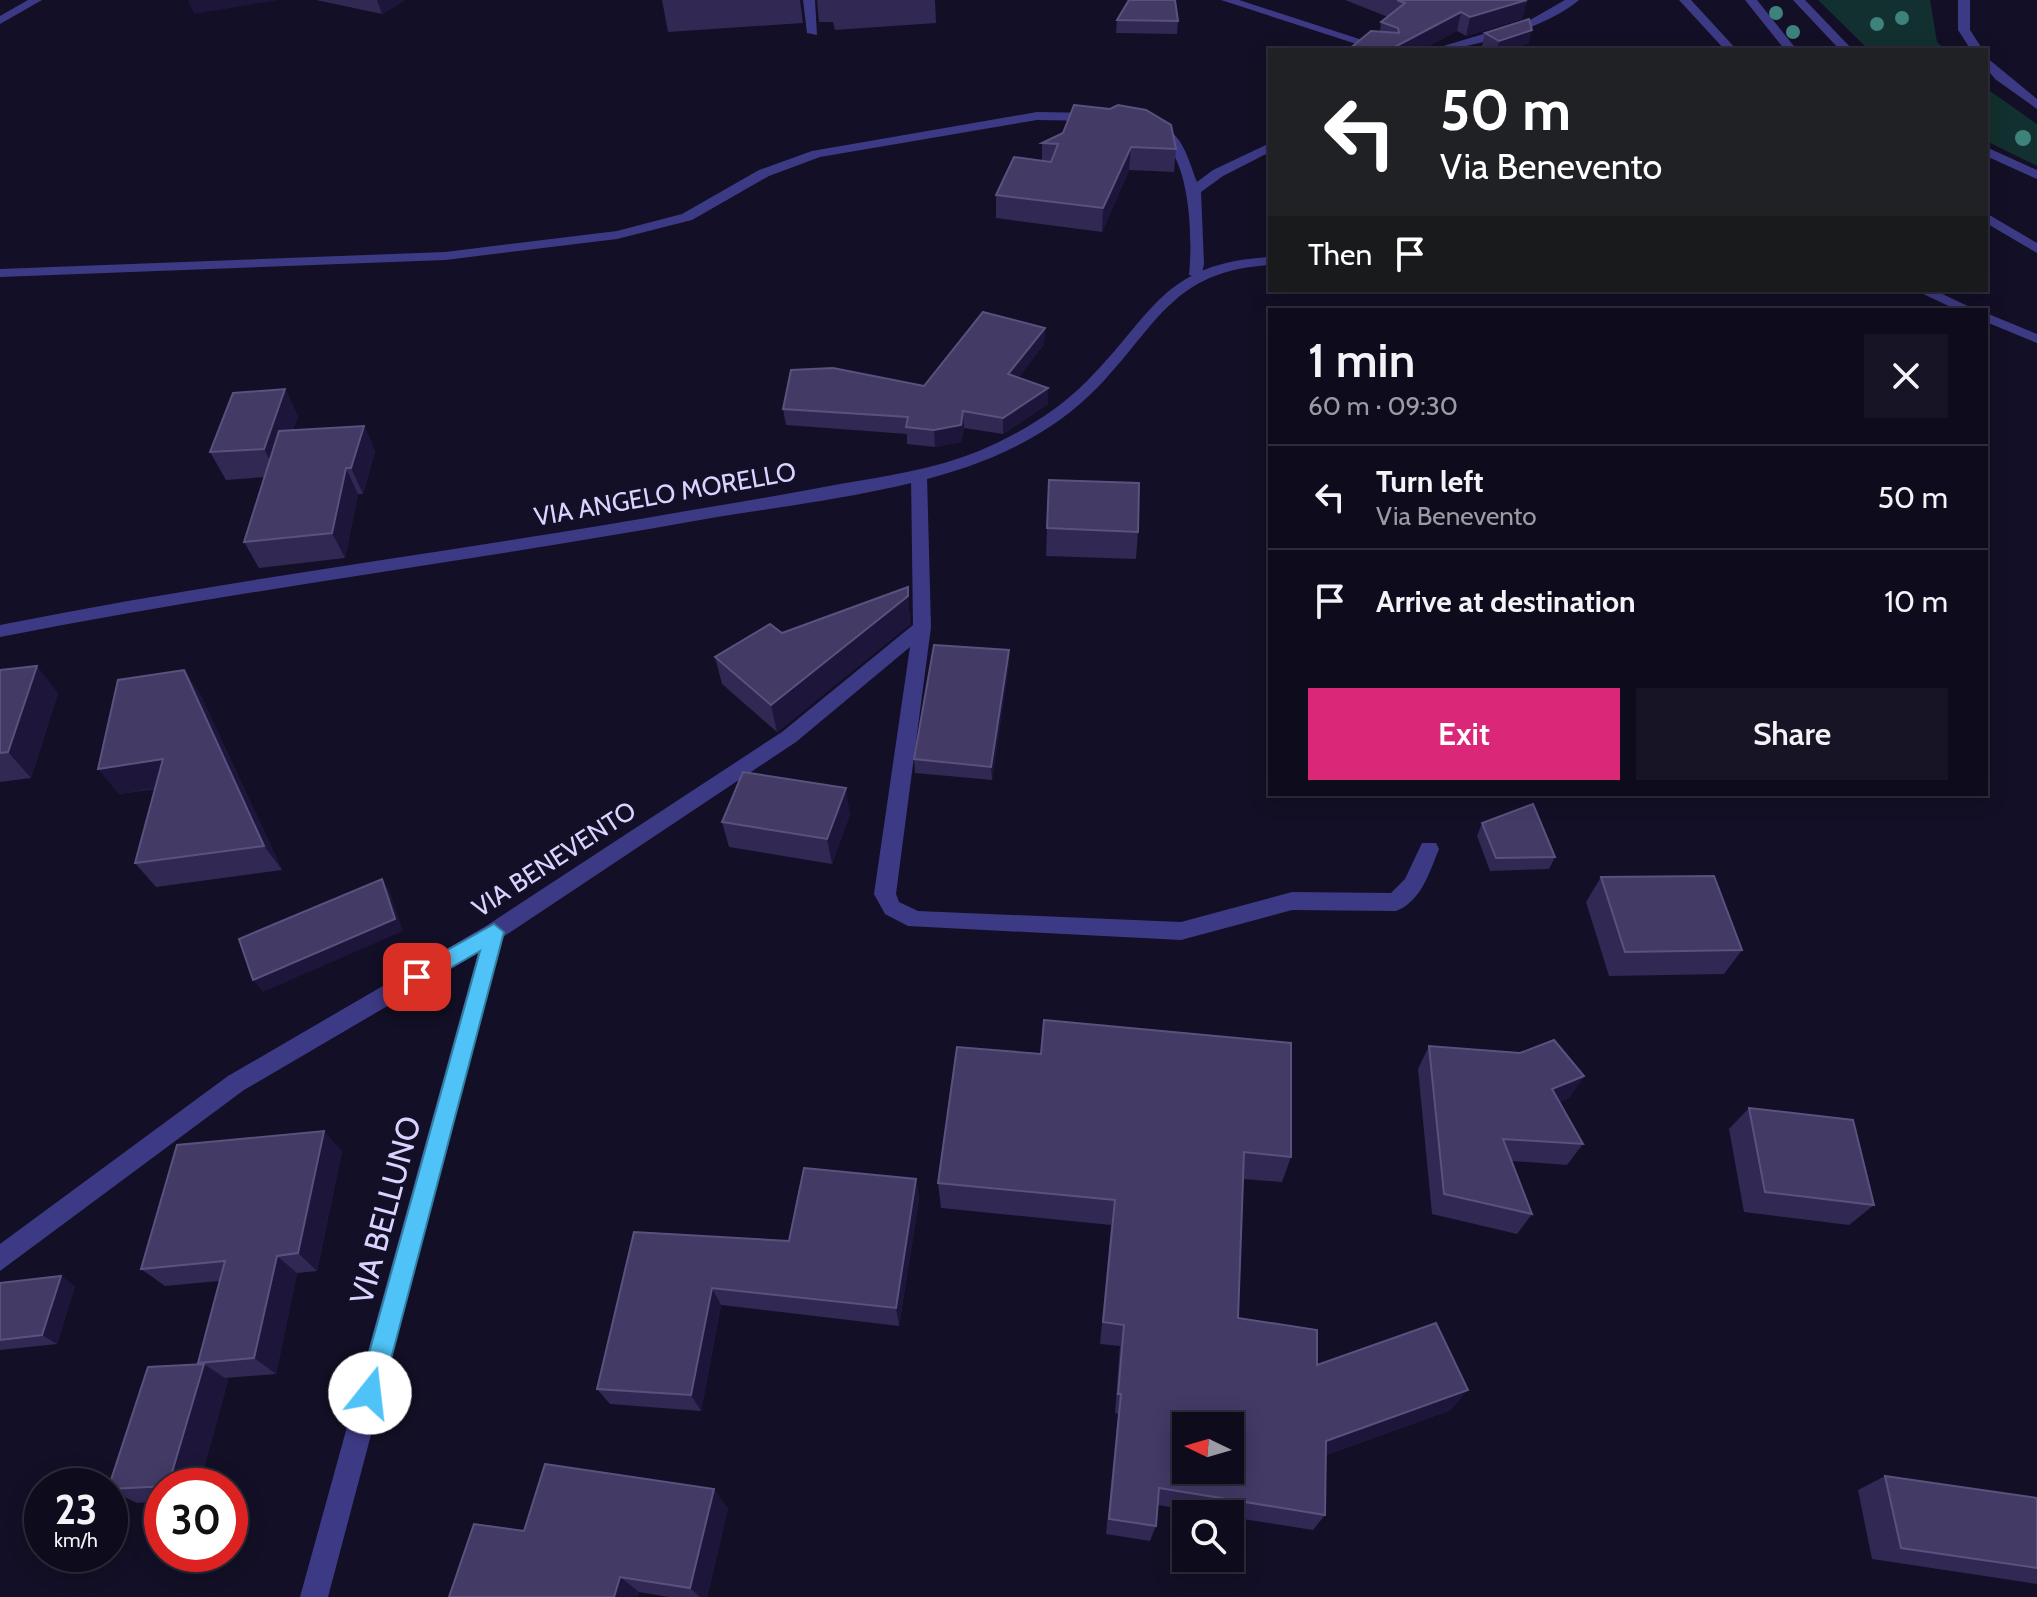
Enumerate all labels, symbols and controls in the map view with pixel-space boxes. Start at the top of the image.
text: 50 m [1440,76,1571,144]
icon: left [1308,80,1412,184]
text: Via Benevento [1440,144,1662,188]
icon: arrive [1388,232,1432,276]
text: Then [1308,236,1372,273]
text: 1 min [1308,331,1415,389]
button: close [1864,334,1948,418]
text: 60 m · 09:30 [1308,390,1458,422]
street label: VIA ANGELO MORELLO [532,455,798,533]
text: Turn left [1376,463,1484,500]
icon: left [1308,475,1352,519]
text: 50 m [1878,479,1948,516]
text: Via Benevento [1376,500,1537,532]
icon: arrive [1308,579,1352,623]
text: Arrive at destination [1376,583,1636,620]
text: 10 m [1884,583,1948,620]
button: Exit [1308,688,1620,780]
button: Share [1636,688,1948,780]
street label: VIA BENEVENTO [466,794,642,924]
pin [383,943,451,1011]
icon: arrive [395,955,439,999]
street label: VIA BELLUNO [341,1112,429,1308]
position arrow [328,1351,412,1435]
north arrow [1172,1412,1244,1484]
map controls [1172,1412,1244,1572]
speed limit sign: 30 [144,1468,248,1572]
text: 23 [55,1485,97,1534]
button: search [1172,1500,1244,1572]
text: km/h [54,1528,98,1552]

